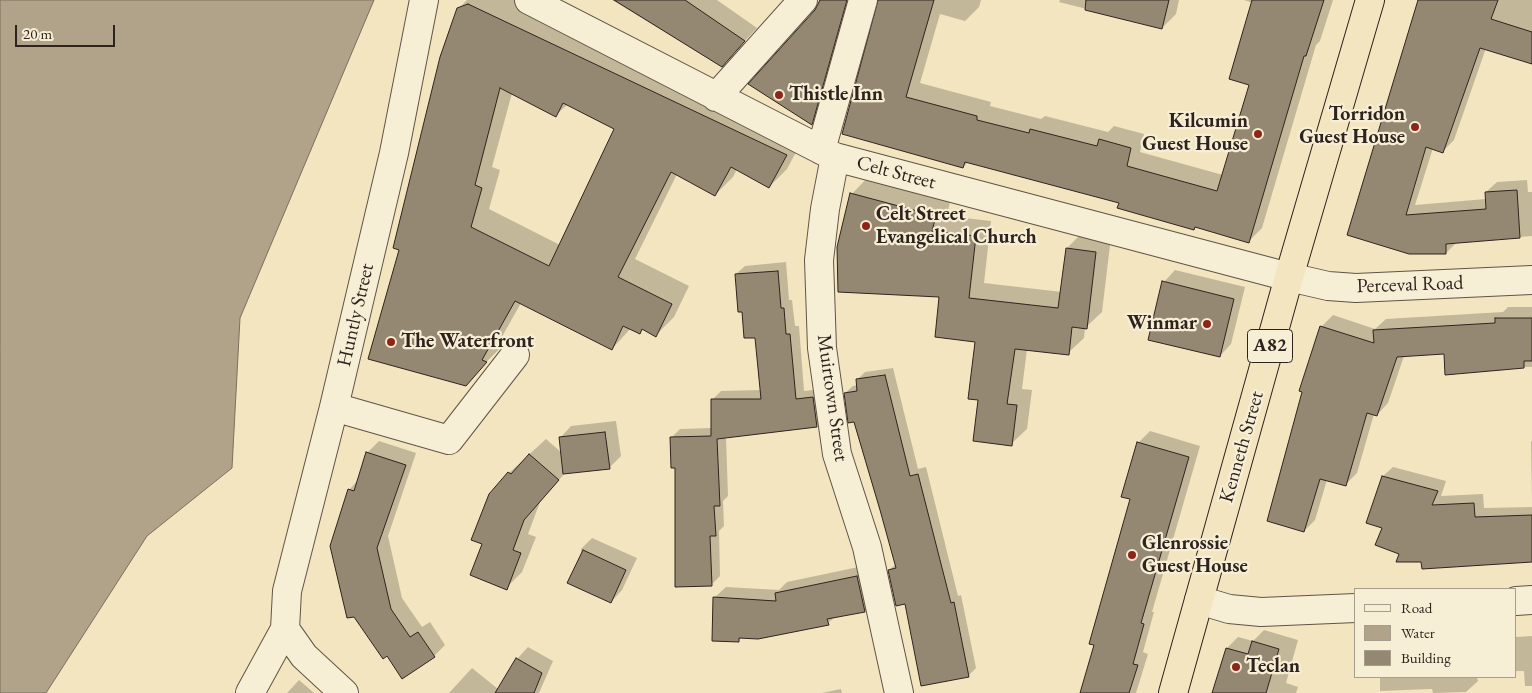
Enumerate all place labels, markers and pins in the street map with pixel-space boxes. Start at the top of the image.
place label: Thistle Inn [789,83,883,107]
marker: Thistle Inn [773,89,785,101]
place label: Torridon Guest House [1299,103,1405,150]
place label: Kilcumin Guest House [1142,110,1248,157]
marker: Torridon Guest House [1409,121,1421,133]
marker: Kilcumin Guest House [1252,128,1264,140]
place label: Celt Street Evangelical Church [876,203,1037,250]
marker: Celt Street Evangelical Church [860,220,872,232]
place label: Winmar [1127,312,1197,336]
marker: Winmar [1201,318,1213,330]
place label: The Waterfront [401,330,534,354]
marker: The Waterfront [385,336,397,348]
place label: Glenrossie Guest House [1142,532,1248,579]
marker: Glenrossie Guest House [1126,549,1138,561]
place label: Teclan [1246,655,1300,679]
marker: Teclan [1230,661,1242,673]

